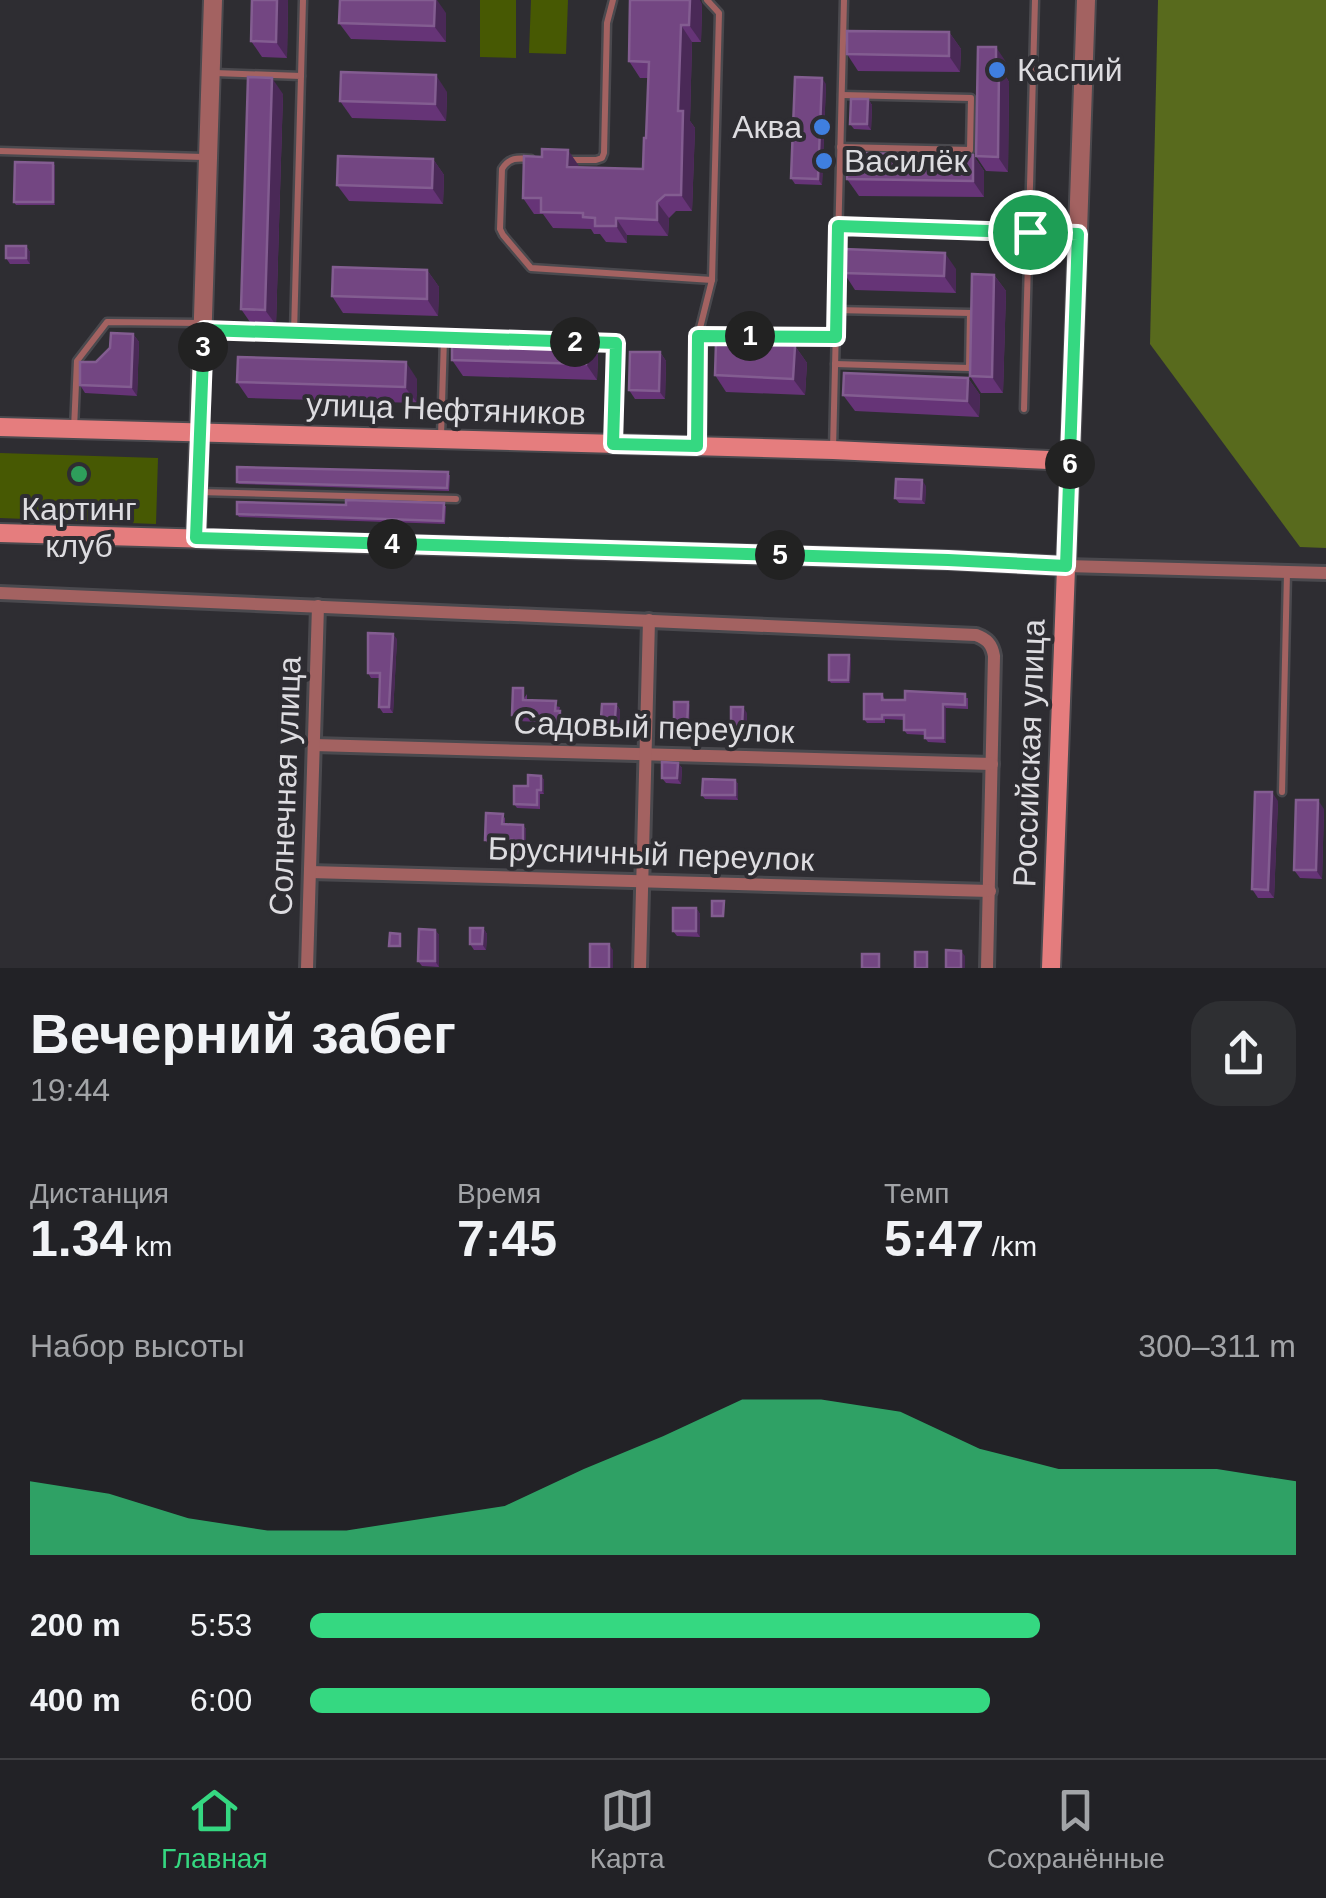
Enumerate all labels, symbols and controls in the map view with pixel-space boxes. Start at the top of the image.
place label: Каспий [1017,52,1123,88]
marker: Каспий [986,59,1008,81]
place label: Аква [732,109,802,145]
marker: Аква [811,116,833,138]
place label: Василёк [844,143,968,179]
marker: Василёк [813,150,835,172]
pin [988,190,1073,275]
icon: arrive [1003,205,1058,260]
pin: 1 [725,311,775,361]
pin: 2 [550,317,600,367]
text: 1 [742,320,758,351]
pin: 3 [178,322,228,372]
text: 2 [567,326,583,357]
text: 3 [195,331,211,362]
street label: улица Нефтяников [305,386,587,432]
pin: 6 [1045,439,1095,489]
text: 6 [1062,448,1078,479]
marker: Картинг клуб [68,463,90,485]
place label: Картинг клуб [21,491,137,564]
pin: 4 [367,519,417,569]
text: 4 [384,528,400,559]
pin: 5 [755,530,805,580]
text: 5 [772,539,788,570]
street label: Российская улица [1006,618,1052,888]
street label: Солнечная улица [262,655,308,916]
street label: Садовый переулок [513,704,796,750]
street label: Брусничный переулок [487,830,816,878]
button: share [1191,1001,1296,1106]
text: Вечерний забег [30,1003,456,1065]
text: 19:44 [30,1072,110,1108]
text: Дистанция [30,1178,169,1209]
text: Время [457,1178,541,1209]
text: Темп [884,1178,950,1209]
text: 1.34 [30,1211,127,1267]
text: 7:45 [457,1211,557,1267]
text: 5:47 [884,1211,984,1267]
text: km [127,1231,172,1262]
text: /km [984,1231,1037,1262]
text: Набор высоты [30,1328,245,1364]
text: 300–311 m [1138,1328,1296,1364]
text: 200 m [30,1607,121,1643]
text: 5:53 [190,1607,252,1643]
text: 400 m [30,1682,121,1718]
text: 6:00 [190,1682,252,1718]
tab: Главная [161,1783,268,1875]
tab: Карта [590,1783,665,1875]
tab: Сохранённые [987,1783,1165,1875]

